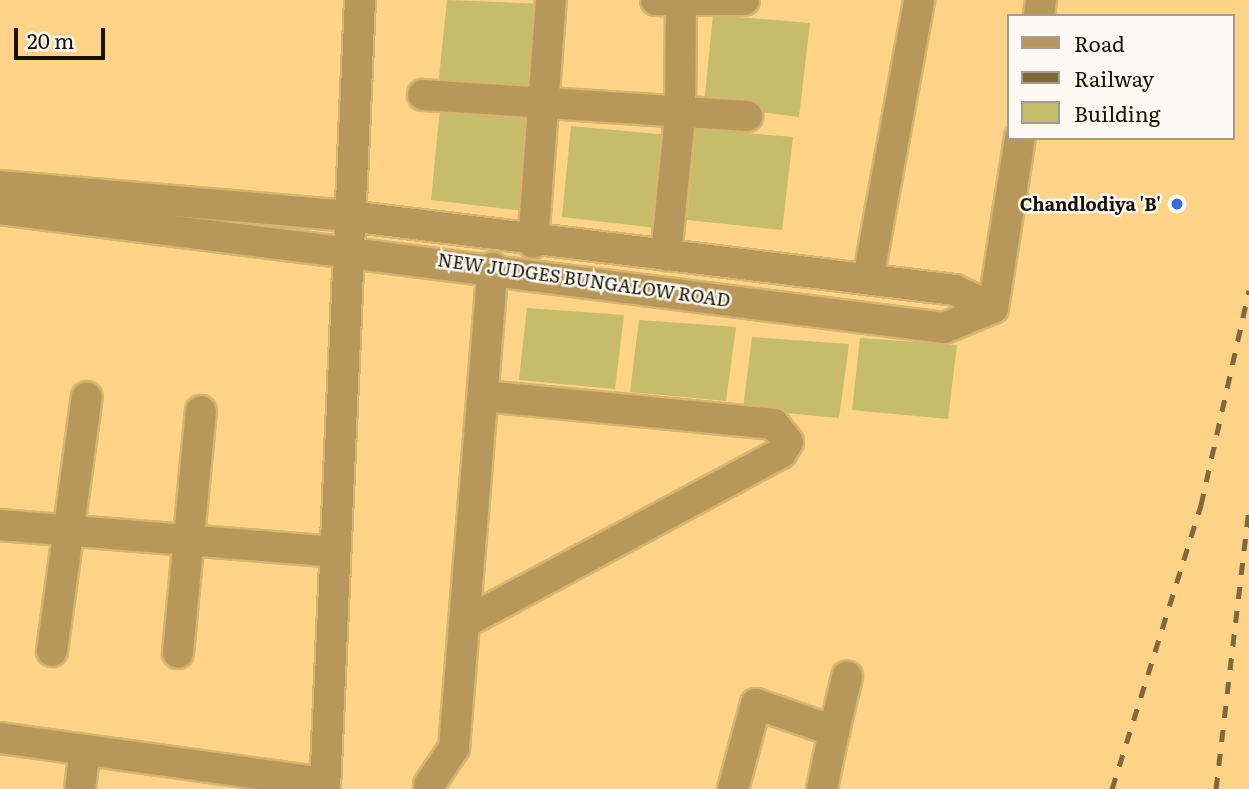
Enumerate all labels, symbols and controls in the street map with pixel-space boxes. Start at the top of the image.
scale bar [18,14,108,58]
legend [1007,14,1235,140]
text: 20 m [27,24,74,55]
text: Road [1074,27,1125,58]
text: Railway [1074,62,1154,93]
text: Building [1074,97,1160,128]
place label: Chandlodiya 'B' [1020,193,1161,215]
marker: Chandlodiya 'B' [1167,194,1187,214]
street label: NEW JUDGES BUNGALOW ROAD [436,249,732,311]

